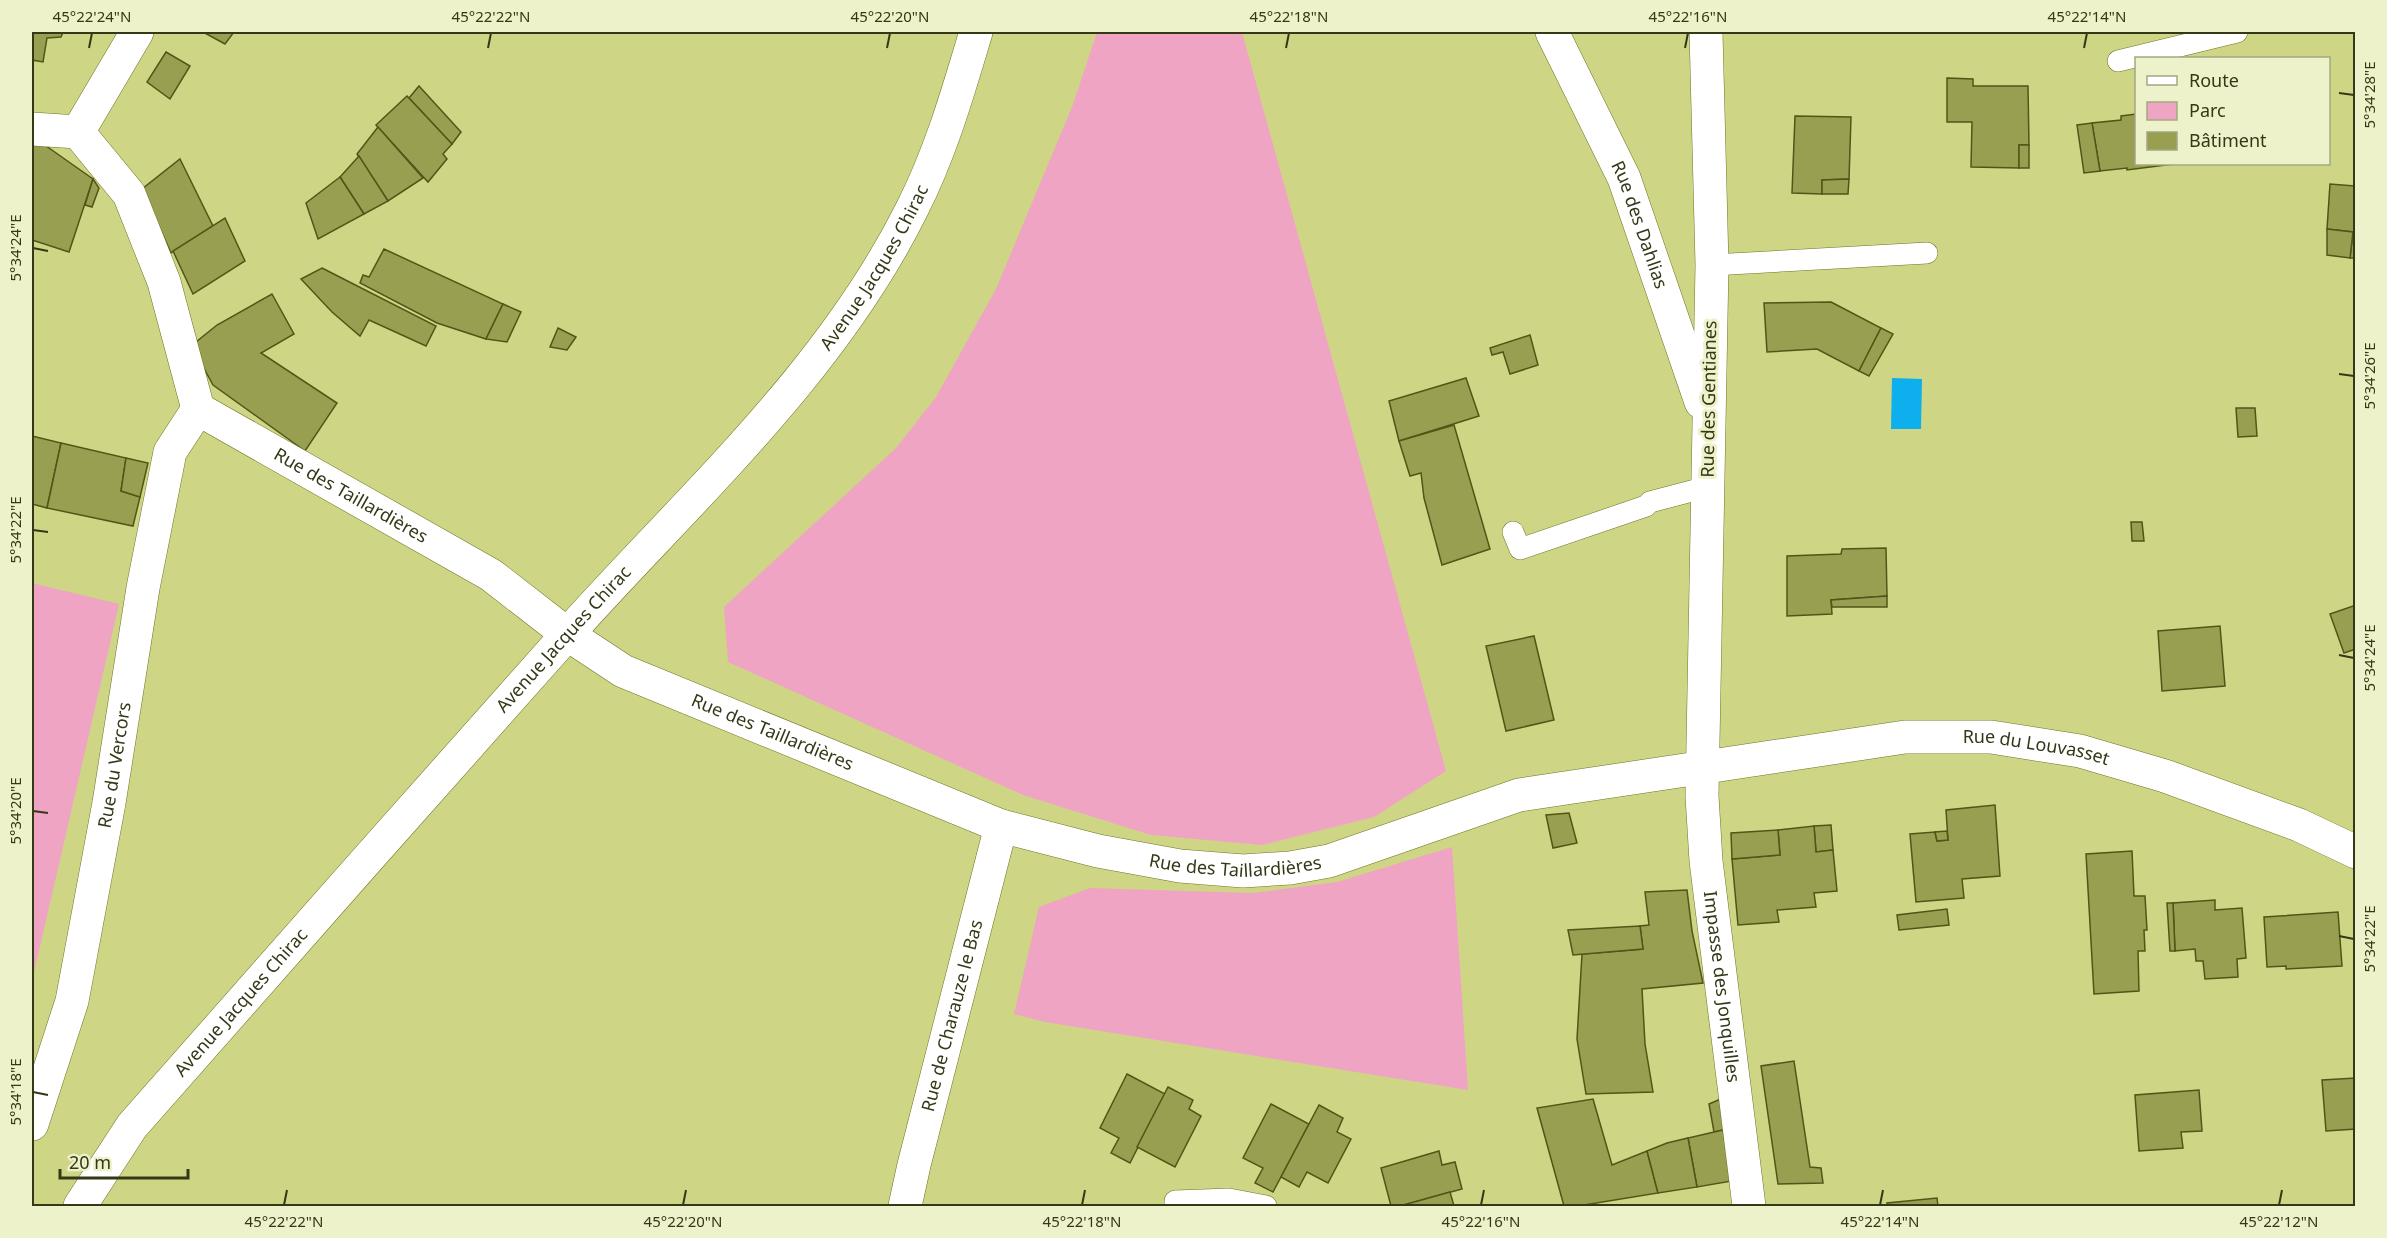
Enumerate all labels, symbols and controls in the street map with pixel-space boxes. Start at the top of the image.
text: 45°22'24"N [53,6,131,26]
text: 45°22'22"N [452,6,530,26]
text: 45°22'20"N [851,6,929,26]
text: 45°22'18"N [1250,6,1328,26]
text: 45°22'16"N [1649,6,1727,26]
text: 45°22'14"N [2048,6,2126,26]
legend [2135,57,2330,165]
text: 5°34'28"E [2359,61,2379,129]
text: Route [2189,68,2239,92]
text: Parc [2189,98,2226,122]
text: Bâtiment [2189,128,2267,152]
street label: Rue des Dahlias [1606,156,1674,292]
street label: Avenue Jacques Chirac [814,180,933,355]
text: 5°34'24"E [5,214,25,282]
street label: Rue des Gentianes [1695,320,1721,478]
text: 5°34'26"E [2359,342,2379,410]
street label: Rue des Taillardières [270,442,433,548]
text: 5°34'22"E [5,496,25,564]
street label: Avenue Jacques Chirac [490,560,636,717]
text: 5°34'24"E [2359,624,2379,692]
street label: Rue des Taillardières [688,687,857,775]
street label: Rue du Vercors [92,700,136,830]
street label: Rue du Louvasset [1963,724,2113,770]
text: 5°34'20"E [5,777,25,845]
street label: Rue des Taillardières [1147,848,1323,882]
street label: Impasse des Jonquilles [1699,890,1746,1084]
text: 5°34'22"E [2359,905,2379,973]
street label: Rue de Charauze le Bas [915,917,987,1114]
street label: Avenue Jacques Chirac [168,922,312,1081]
text: 5°34'18"E [5,1058,25,1126]
scale bar [60,1142,188,1180]
text: 20 m [69,1150,111,1174]
text: 45°22'22"N [245,1211,323,1231]
text: 45°22'20"N [644,1211,722,1231]
text: 45°22'18"N [1043,1211,1121,1231]
text: 45°22'16"N [1442,1211,1520,1231]
text: 45°22'14"N [1841,1211,1919,1231]
text: 45°22'12"N [2240,1211,2318,1231]

